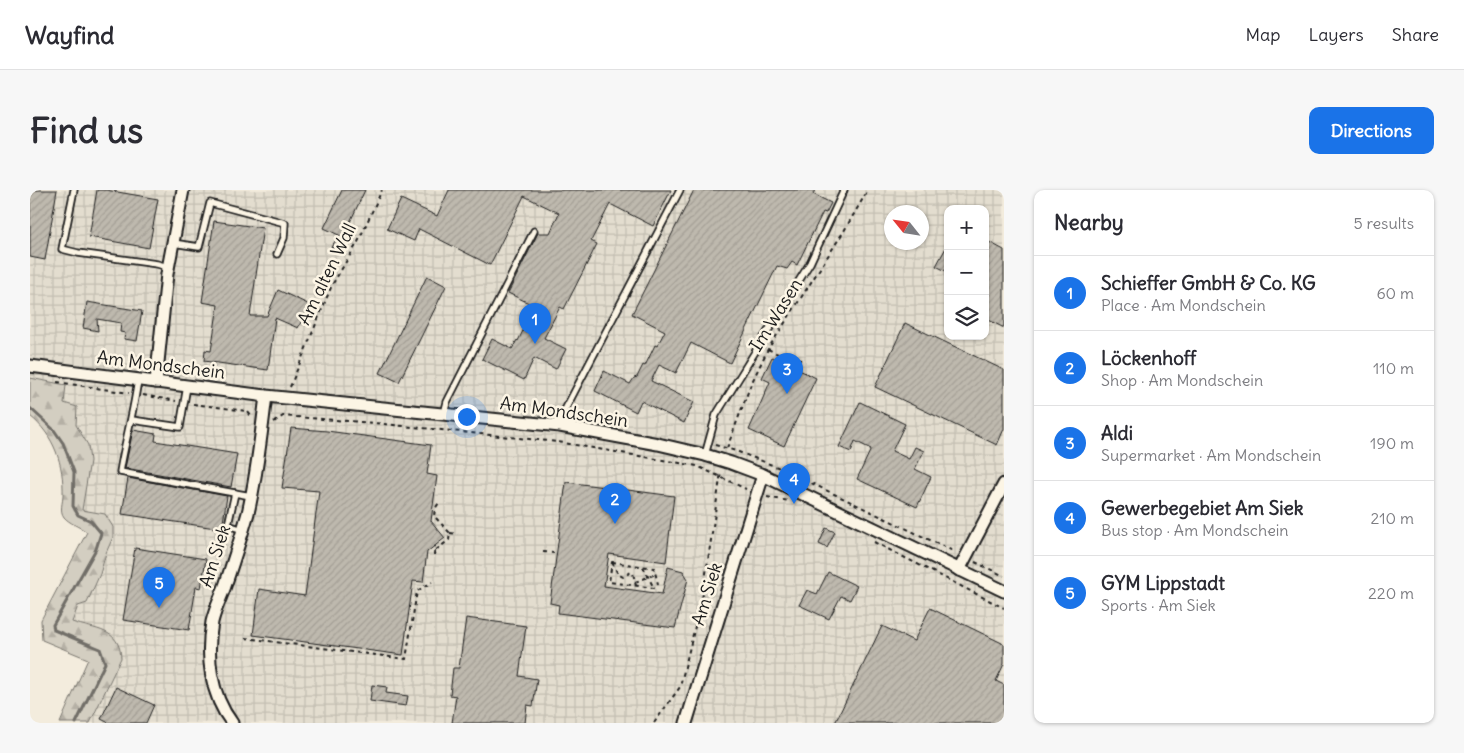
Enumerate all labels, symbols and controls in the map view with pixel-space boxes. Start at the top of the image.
text: Wayfind [25,20,114,50]
text: Map [1245,23,1280,46]
text: Layers [1308,23,1364,46]
text: Share [1392,23,1439,46]
button: Directions [1309,107,1434,154]
text: Find us [30,108,143,152]
north arrow [884,205,929,250]
map controls [944,205,989,340]
button: + [944,205,989,250]
text: Nearby [1054,209,1124,236]
text: 5 results [1353,213,1414,233]
street label: Am alten Wall [292,219,361,328]
button: − [944,250,989,295]
text: Schieffer GmbH & Co. KG [1101,271,1316,295]
street label: Im Wasen [744,274,807,356]
text: 1 [1067,283,1073,303]
text: 60 m [1376,283,1414,303]
button: layers [944,295,989,340]
text: Place · Am Mondschein [1101,295,1266,315]
pin: 1 [519,303,551,344]
street label: Am Mondschein [96,345,227,384]
text: Löckenhoff [1101,346,1196,370]
pin: 3 [771,353,803,394]
text: 2 [1066,358,1074,378]
text: 110 m [1373,358,1414,378]
text: Shop · Am Mondschein [1101,370,1263,390]
street label: Am Mondschein [499,391,630,432]
your location [454,404,480,430]
text: Aldi [1101,421,1133,445]
text: 3 [1065,433,1075,453]
text: 190 m [1370,433,1414,453]
text: Supermarket · Am Mondschein [1101,445,1321,465]
pin: 4 [778,463,810,504]
pin: 2 [599,483,631,524]
text: Gewerbegebiet Am Siek [1101,496,1304,520]
text: 4 [1065,508,1075,528]
text: 210 m [1371,508,1414,528]
text: Bus stop · Am Mondschein [1101,520,1289,540]
street label: Am Siek [194,522,235,590]
street label: Am Siek [686,560,727,628]
pin: 5 [143,567,175,608]
text: GYM Lippstadt [1101,571,1225,595]
text: 5 [1065,583,1075,603]
text: 220 m [1368,583,1414,603]
text: Sports · Am Siek [1101,595,1216,615]

